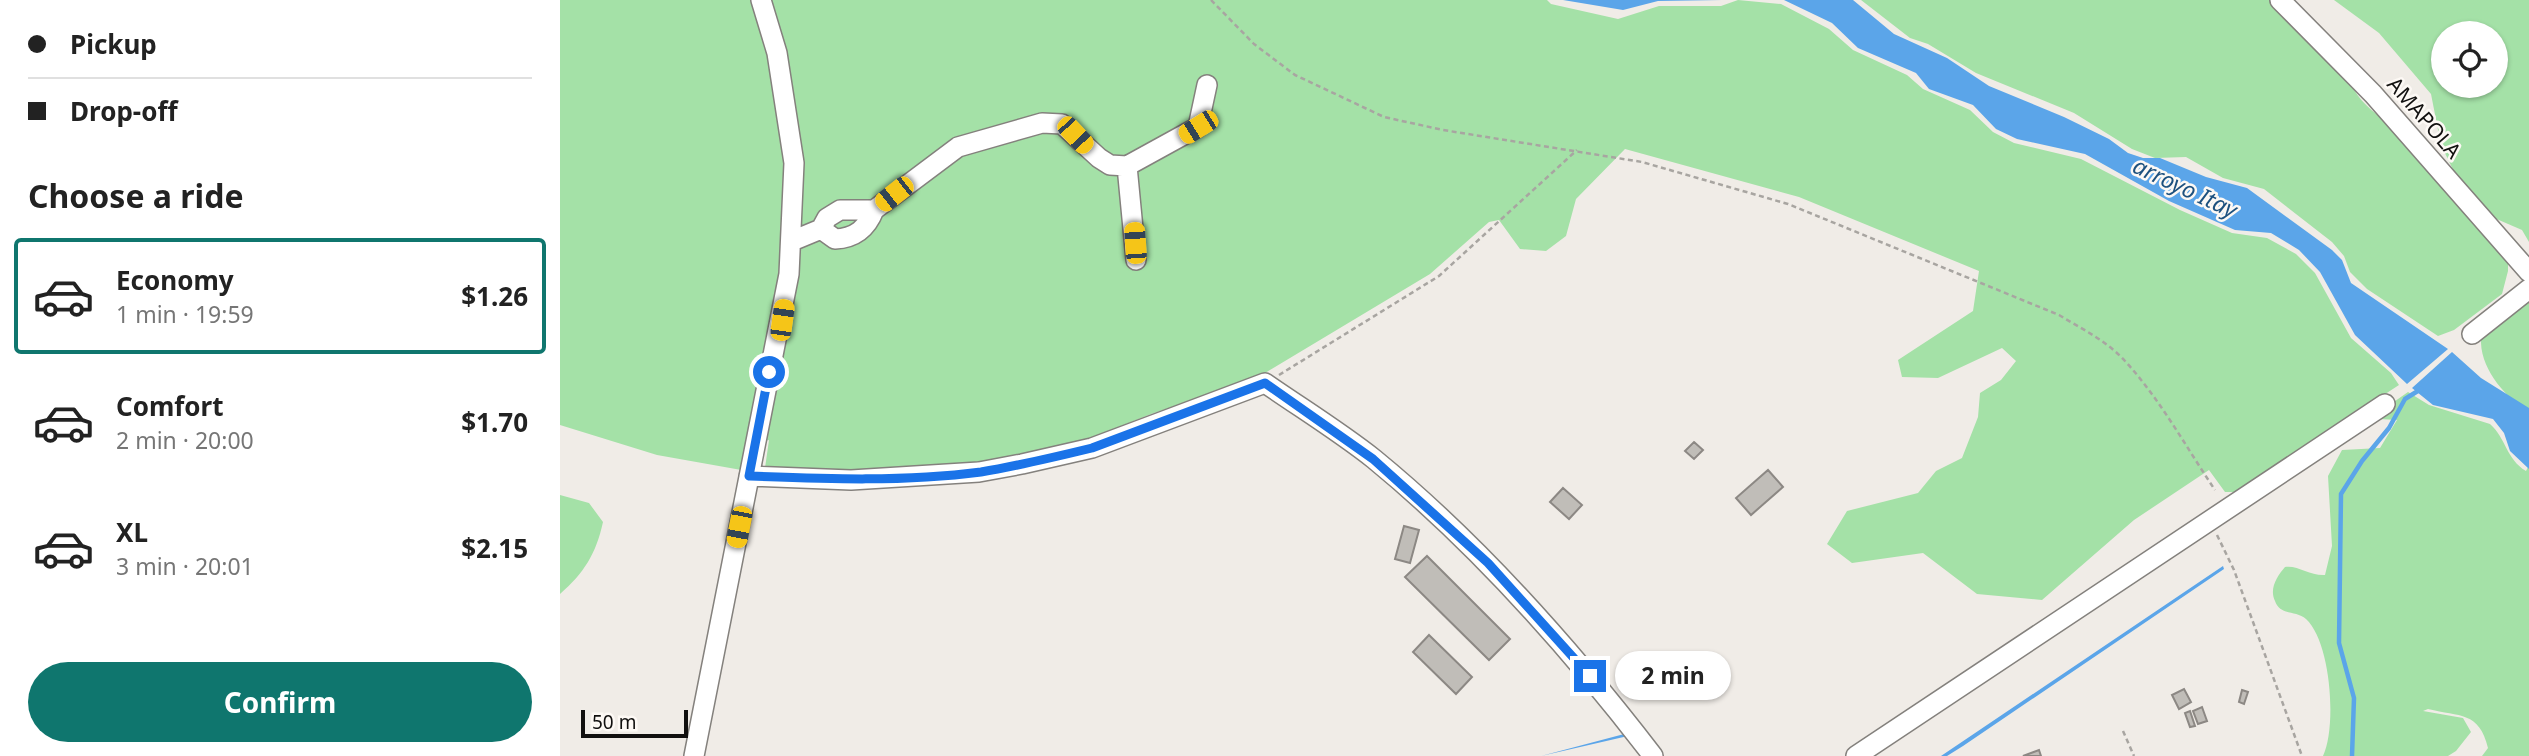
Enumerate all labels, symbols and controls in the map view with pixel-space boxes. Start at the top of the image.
map controls [2431,21,2508,98]
button: locate [2431,21,2508,98]
text: Pickup [70,26,157,62]
street label: AMAPOLA [2382,71,2468,164]
text: Drop-off [70,93,177,129]
car [1175,107,1222,147]
car [1053,112,1098,158]
water label: arroyo Itay [2128,149,2244,226]
car [871,173,918,215]
text: Choose a ride [28,174,244,217]
car [1124,221,1147,265]
text: Economy [116,262,234,298]
icon: car [32,265,95,328]
text: $1.26 [461,278,528,314]
text: 1 min · 19:59 [116,298,254,330]
car [769,298,796,342]
route start [753,356,785,388]
text: Comfort [116,388,224,424]
icon: car [32,391,95,454]
text: $1.70 [461,404,528,440]
text: 2 min · 20:00 [116,424,254,456]
car [725,504,754,550]
text: XL [116,514,148,550]
icon: car [32,517,95,580]
text: $2.15 [461,530,528,566]
text: 3 min · 20:01 [116,550,254,582]
callout: 2 min [1614,652,1730,700]
text: 2 min [1641,659,1705,691]
route end [1574,660,1606,692]
button: Confirm [28,662,532,742]
scale bar [581,707,688,739]
text: 50 m [592,709,636,735]

